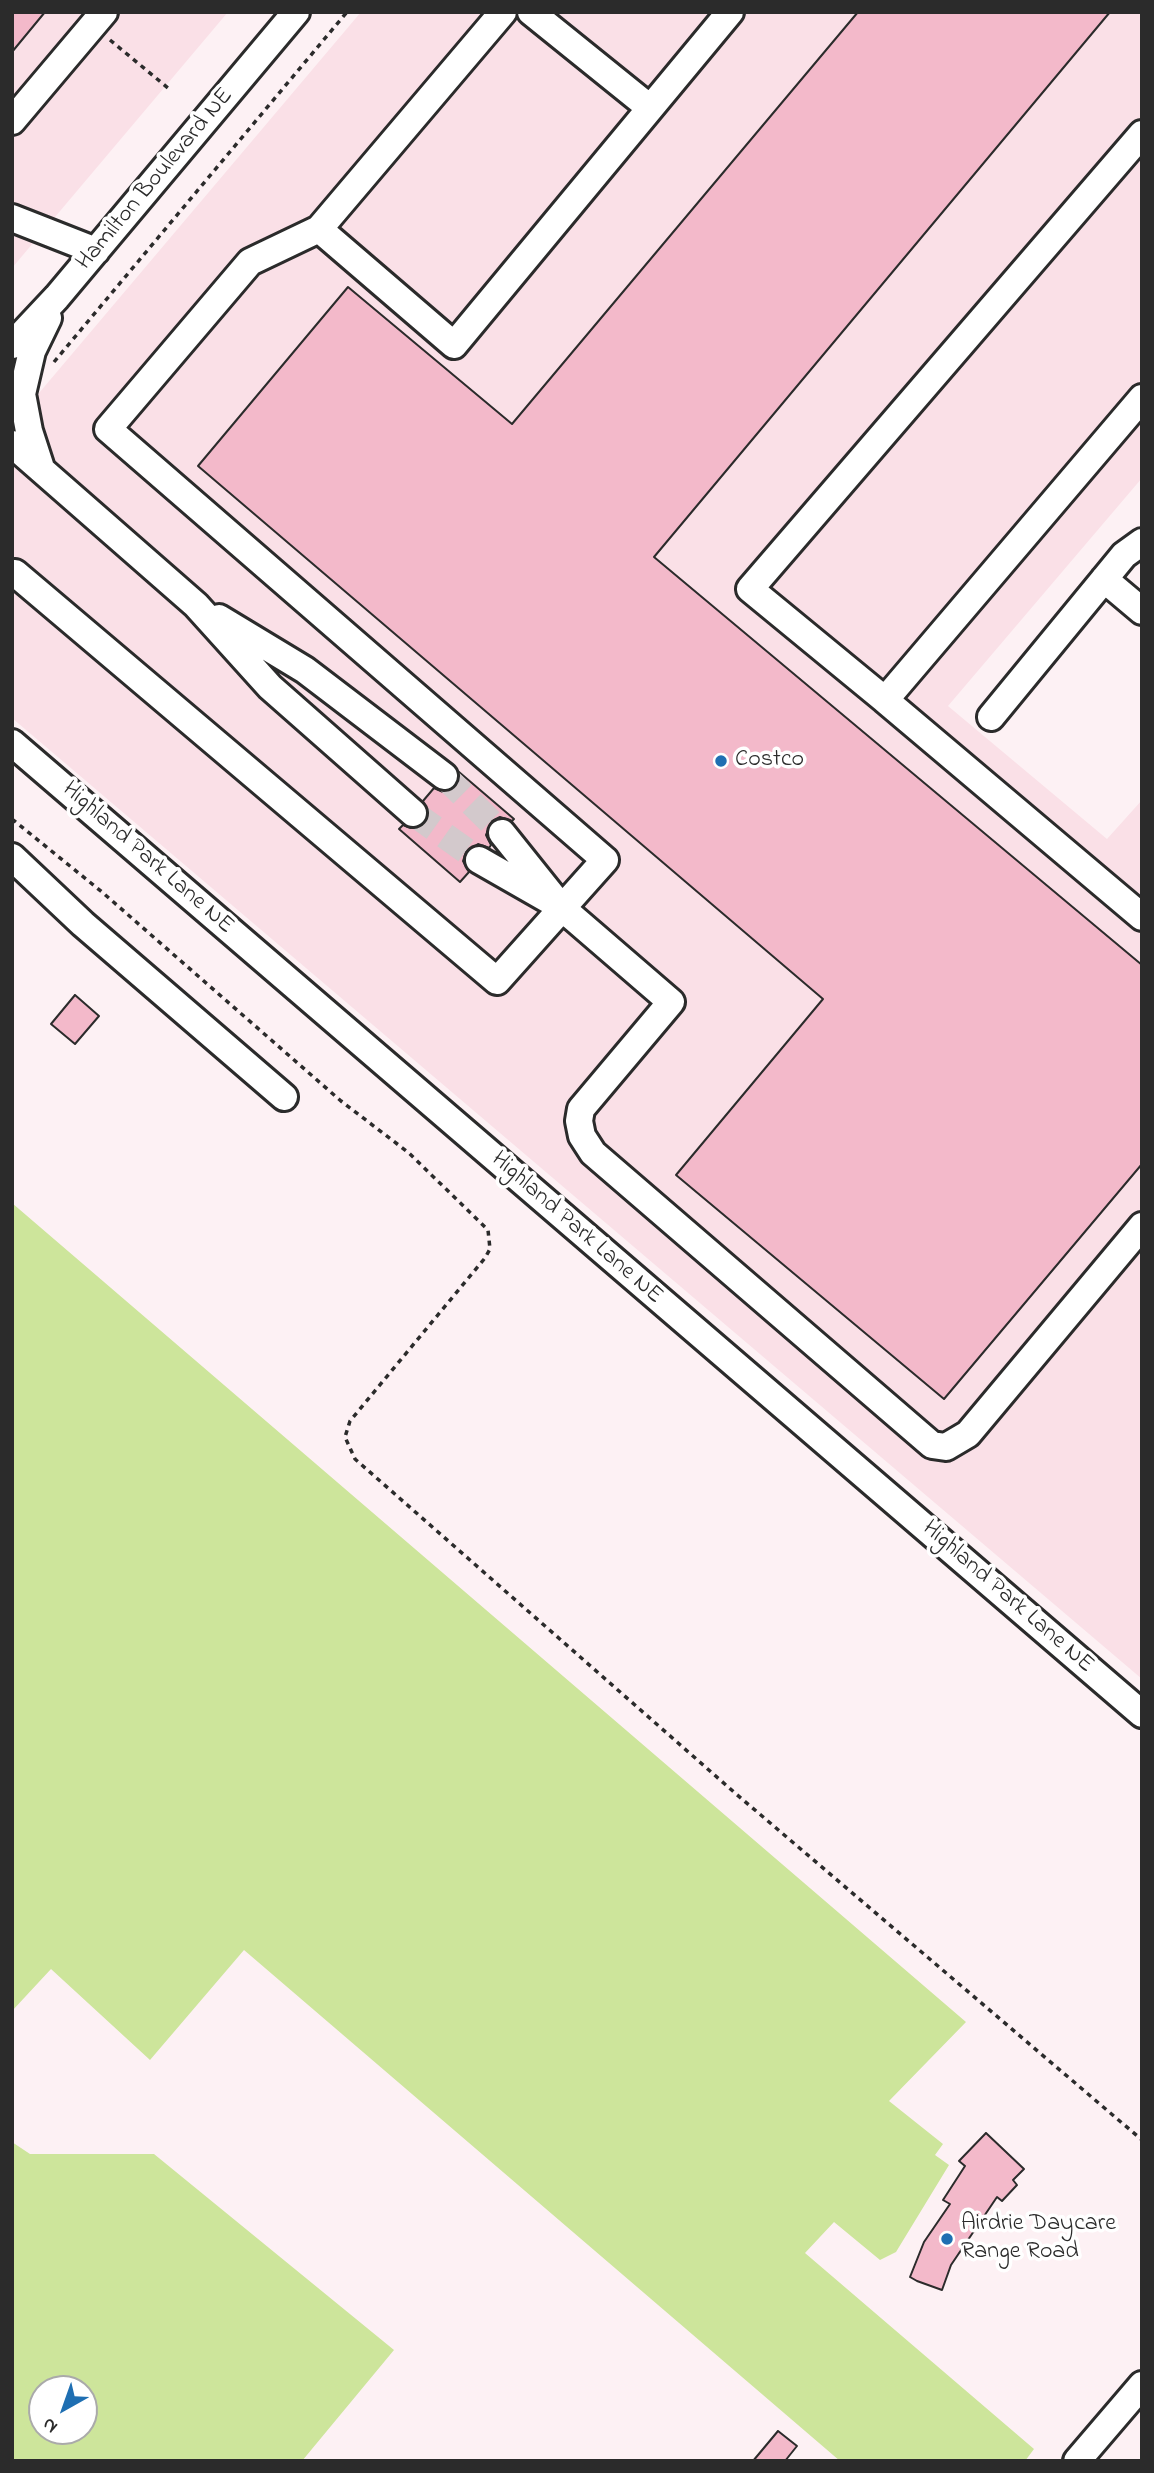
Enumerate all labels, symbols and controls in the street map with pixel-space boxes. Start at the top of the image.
street label: Hamilton Boulevard NE [71,83,241,277]
place label: Costco [735,747,804,775]
marker: Costco [713,753,729,769]
street label: Highland Park Lane NE [55,777,239,941]
street label: Highland Park Lane NE [484,1147,668,1311]
street label: Highland Park Lane NE [915,1516,1099,1680]
place label: Airdrie Daycare Range Road [961,2211,1116,2267]
marker: Airdrie Daycare Range Road [939,2231,955,2247]
north arrow [28,2375,98,2445]
text: N [37,2410,64,2439]

